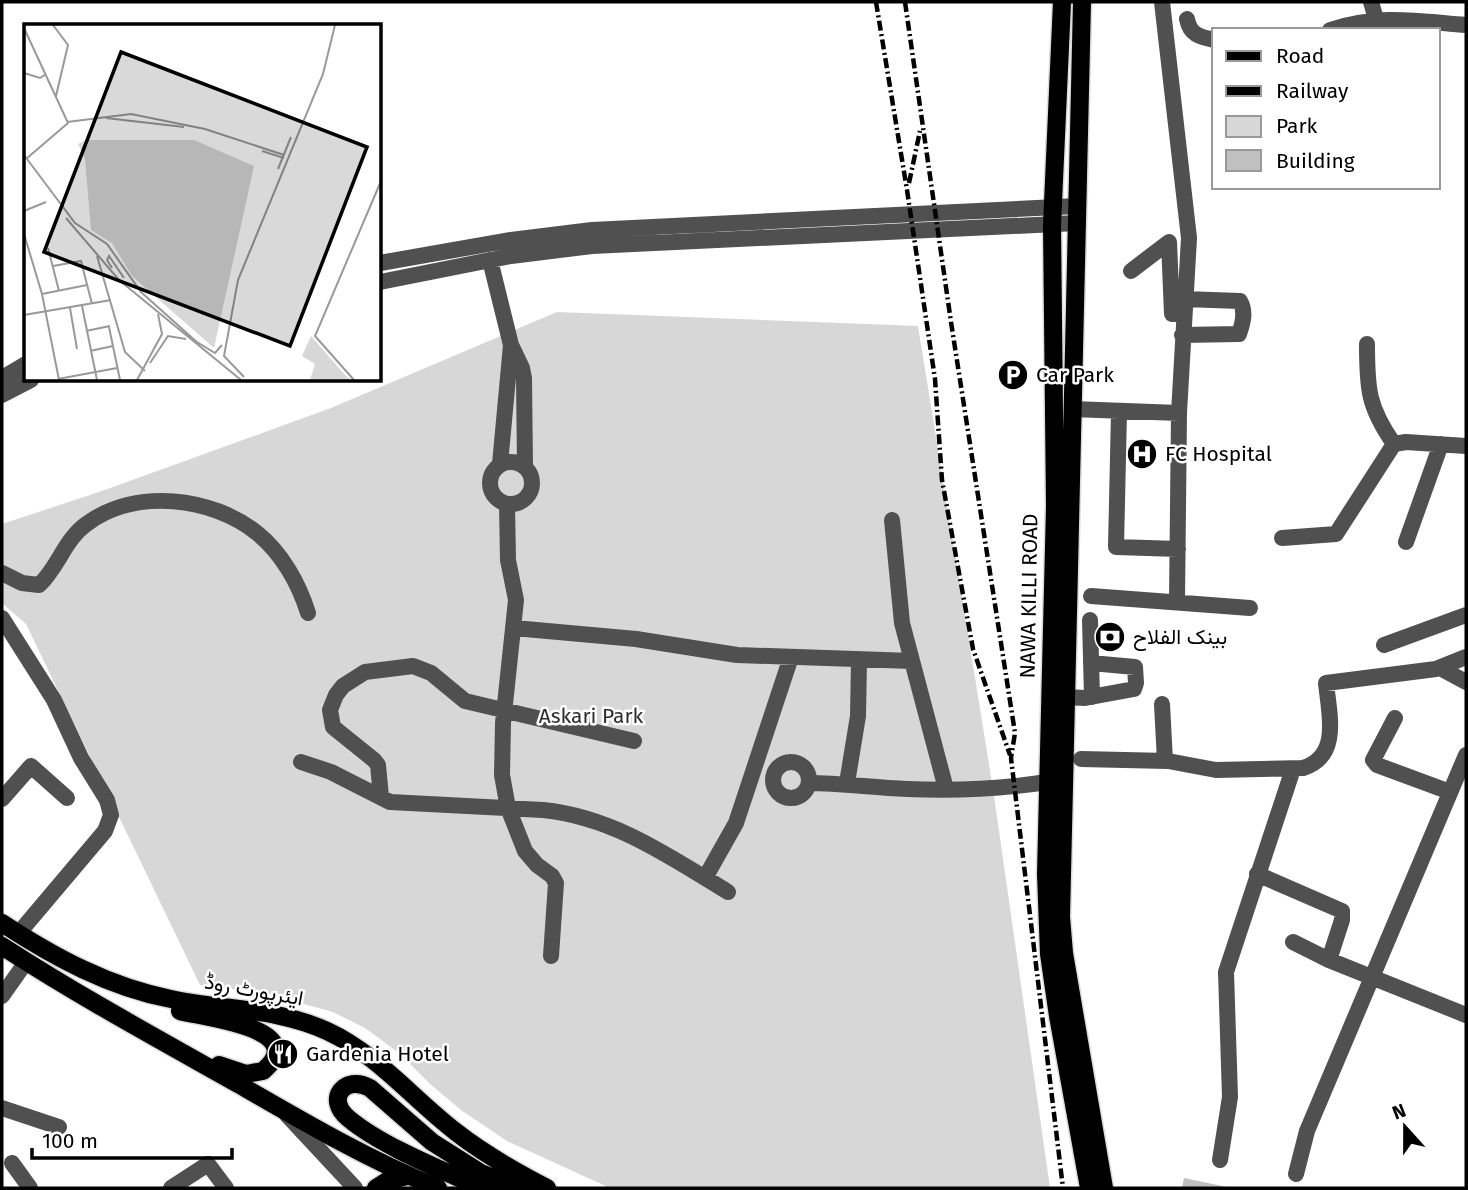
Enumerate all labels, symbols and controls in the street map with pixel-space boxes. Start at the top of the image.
inset map [24,24,382,382]
legend [1212,28,1440,189]
text: Road [1276,43,1324,69]
text: Railway [1276,78,1349,104]
text: Park [1276,113,1318,139]
text: Building [1276,148,1355,174]
parking icon: Car Park [996,358,1030,392]
place label: Car Park [1036,362,1114,388]
hospital icon: FC Hospital [1125,437,1159,471]
place label: FC Hospital [1165,441,1272,467]
street label: NAWA KILLI ROAD [1015,513,1043,679]
bank icon: بینک الفلاح [1093,620,1127,654]
place label: بینک الفلاح [1133,624,1227,651]
park label: Askari Park [539,703,644,729]
street label: ایئرپورٹ روڈ [202,969,305,1012]
restaurant icon: Gardenia Hotel [266,1037,300,1071]
place label: Gardenia Hotel [306,1041,449,1067]
north arrow [1370,1092,1440,1162]
text: N [1389,1099,1409,1125]
scale bar [32,1116,231,1160]
text: 100 m [42,1128,98,1154]

